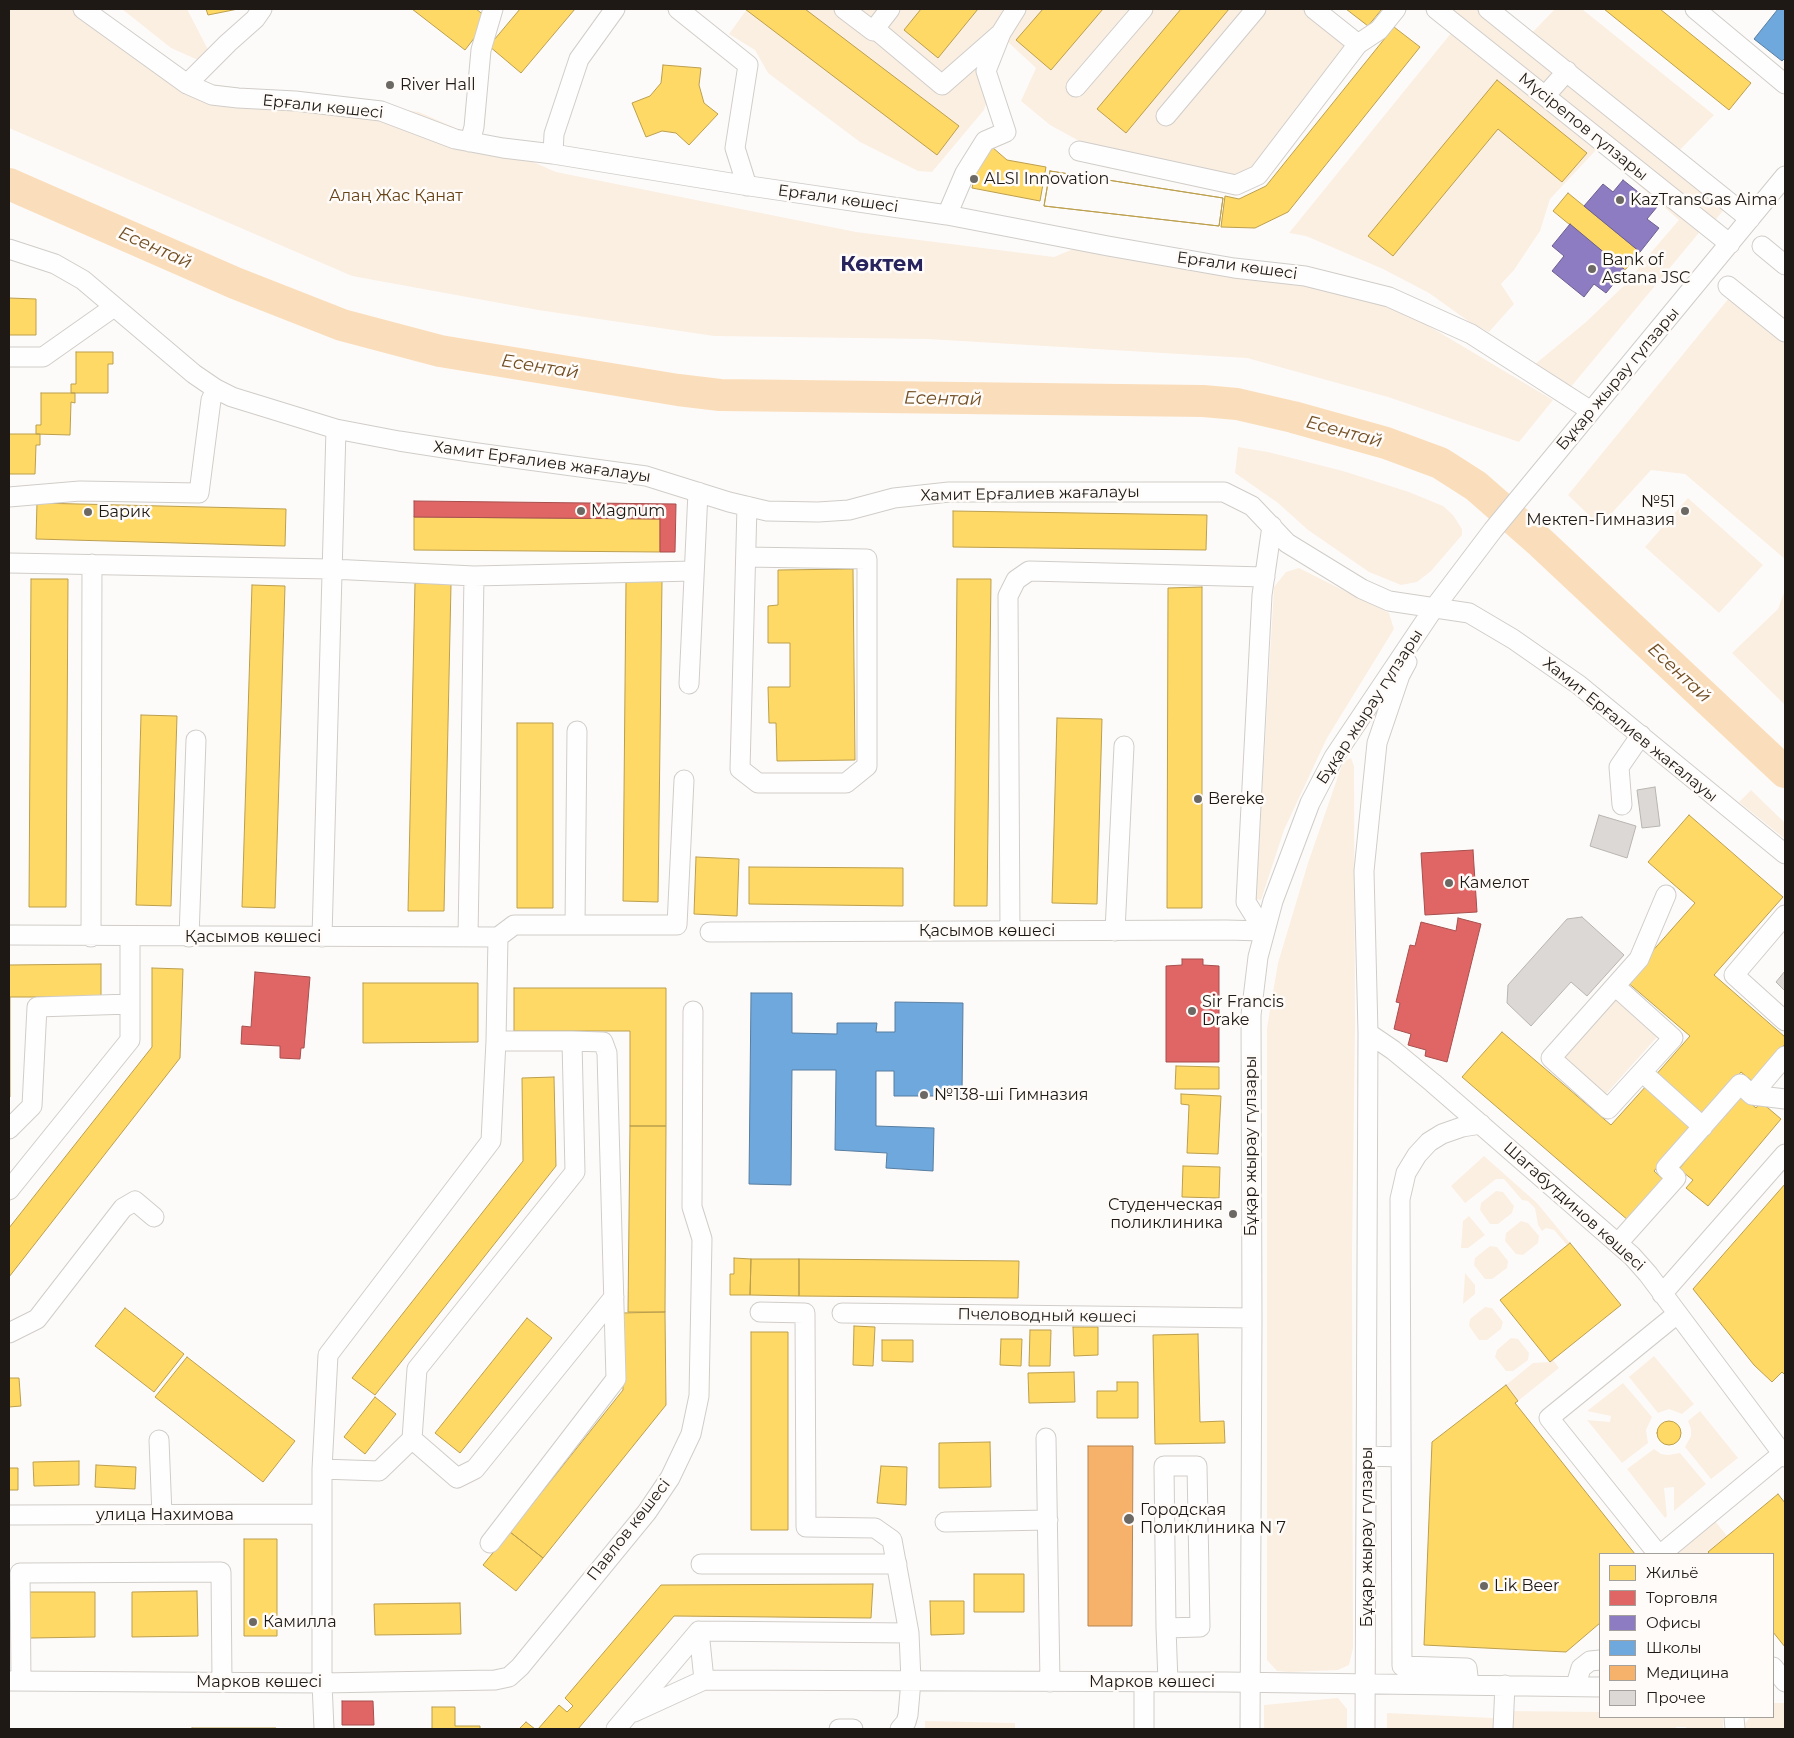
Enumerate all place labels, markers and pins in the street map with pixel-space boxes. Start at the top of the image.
place label: River Hall [400,75,476,95]
marker: River Hall [384,79,396,91]
place label: ALSI Innovation [984,169,1109,189]
marker: ALSI Innovation [968,173,980,185]
place label: KazTransGas Aima [1630,190,1778,210]
marker: KazTransGas Aima [1614,194,1626,206]
place label: Bank of Astana JSC [1602,250,1690,288]
marker: Bank of Astana JSC [1586,263,1598,275]
place label: №51 Мектеп-Гимназия [1526,492,1675,530]
place label: Magnum [591,501,665,521]
place label: Барик [98,502,150,522]
marker: Magnum [575,505,587,517]
marker: №51 Мектеп-Гимназия [1679,505,1691,517]
marker: Барик [82,506,94,518]
place label: Bereke [1208,789,1264,809]
marker: Bereke [1192,793,1204,805]
place label: Камелот [1459,873,1529,893]
marker: Камелот [1443,877,1455,889]
place label: Sir Francis Drake [1202,992,1284,1030]
marker: Sir Francis Drake [1186,1005,1198,1017]
place label: №138-ші Гимназия [934,1085,1088,1105]
marker: №138-ші Гимназия [918,1089,930,1101]
place label: Студенческая поликлиника [1108,1195,1223,1233]
marker: Студенческая поликлиника [1227,1208,1239,1220]
place label: Городская Поликлиника N 7 [1140,1500,1286,1538]
marker: Городская Поликлиника N 7 [1122,1512,1136,1526]
place label: Lik Beer [1494,1576,1559,1596]
marker: Lik Beer [1478,1580,1490,1592]
place label: Камилла [263,1612,337,1632]
marker: Камилла [247,1616,259,1628]

